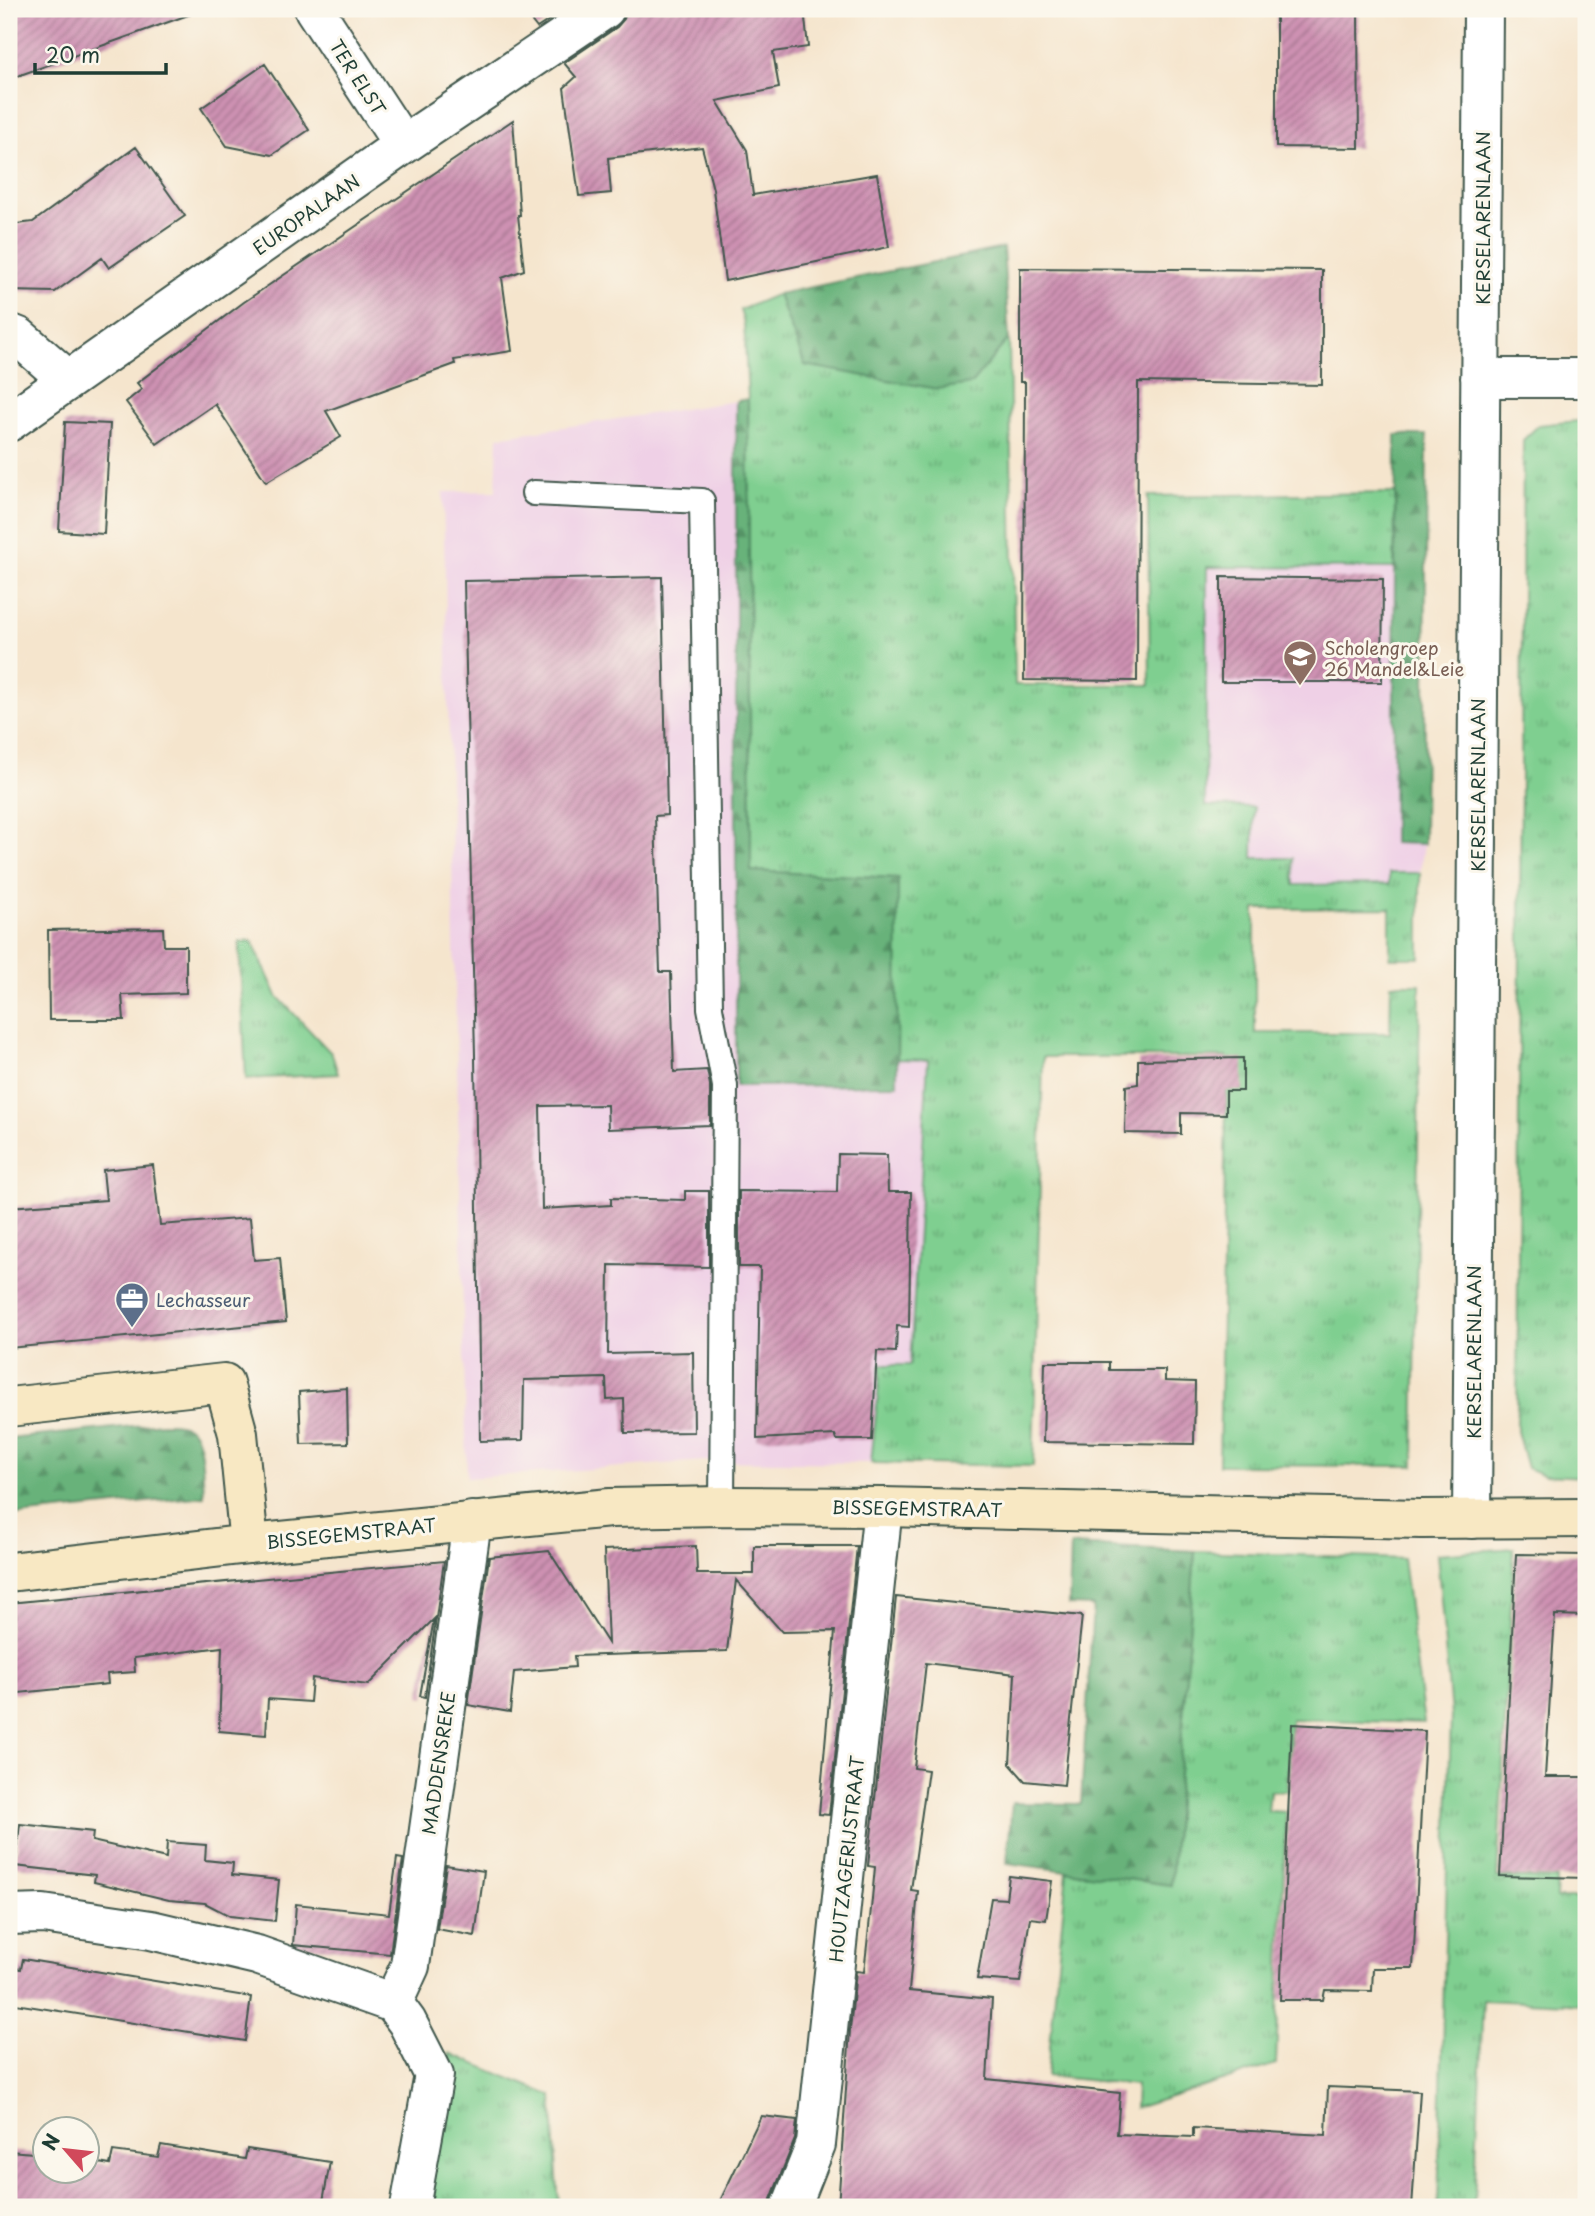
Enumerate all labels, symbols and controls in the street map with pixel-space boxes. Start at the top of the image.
scale bar [35,32,166,76]
street label: TER ELST [323,34,393,121]
text: 20 m [46,38,100,70]
street label: KERSELARENLAAN [1469,131,1496,305]
street label: EUROPALAAN [247,167,365,261]
place label: Scholengroep 26 Mandel&Leie [1324,634,1465,682]
school or university icon: Scholengroep 26 Mandel&Leie [1281,638,1319,687]
street label: KERSELARENLAAN [1464,698,1491,872]
street label: KERSELARENLAAN [1460,1265,1487,1439]
office icon: Lechasseur [113,1280,151,1329]
place label: Lechasseur [156,1286,251,1313]
street label: BISSEGEMSTRAAT [832,1493,1002,1523]
street label: BISSEGEMSTRAAT [265,1511,437,1555]
street label: MADDENSREKE [415,1690,461,1836]
street label: HOUTZAGERIJSTRAAT [822,1754,870,1964]
north arrow [32,2114,102,2184]
text: N [34,2128,66,2155]

